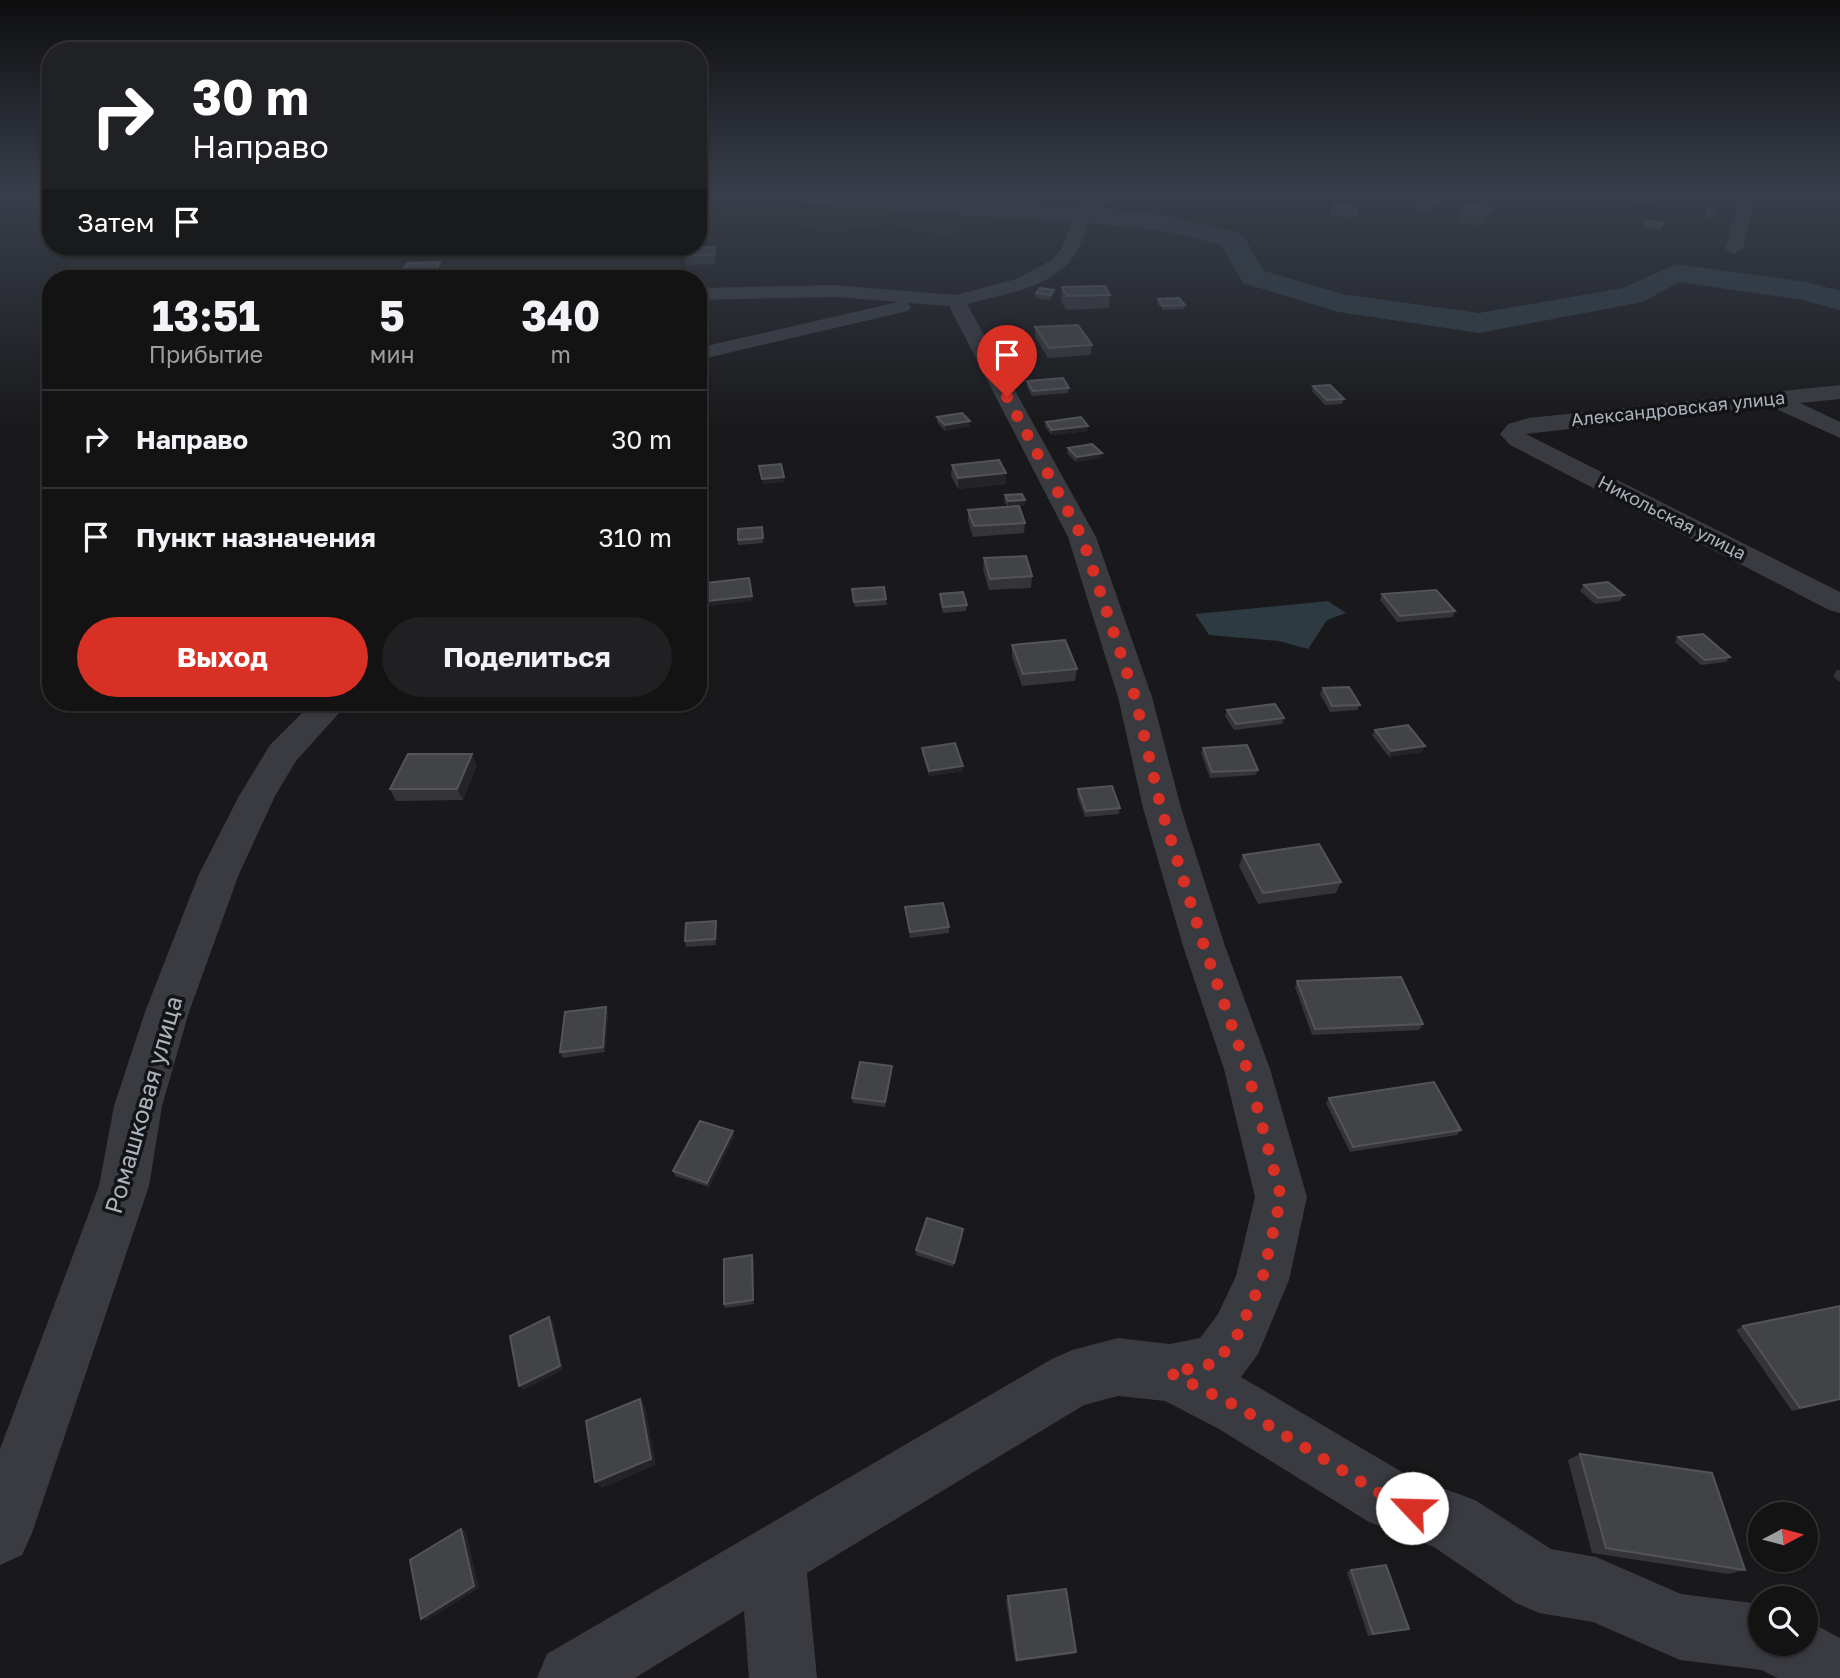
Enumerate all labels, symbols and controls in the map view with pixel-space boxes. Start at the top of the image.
text: 30 m [192,67,309,126]
icon: right [77,70,168,161]
text: Направо [192,127,329,165]
icon: arrive [168,203,206,241]
text: Затем [77,207,154,238]
text: 13:51 [152,290,260,340]
text: 5 [379,290,405,340]
text: 340 [521,290,600,340]
pin [977,325,1037,397]
icon: arrive [988,336,1026,374]
text: Прибытие [149,340,263,368]
text: мин [370,340,414,368]
text: m [551,340,571,368]
street label: Александровская улица [1570,386,1786,430]
icon: right [77,420,115,458]
text: Направо [136,424,248,455]
text: 30 m [611,424,672,455]
street label: Никольская улица [1595,470,1750,564]
icon: arrive [77,518,115,556]
text: Пункт назначения [136,522,376,553]
text: 310 m [599,522,672,553]
button: Выход [77,617,368,697]
button: Поделиться [382,617,672,697]
street label: Ромашковая улица [98,992,188,1217]
position arrow [1375,1471,1449,1545]
north arrow [1748,1502,1818,1572]
map controls [1748,1502,1818,1656]
button: search [1748,1586,1818,1656]

